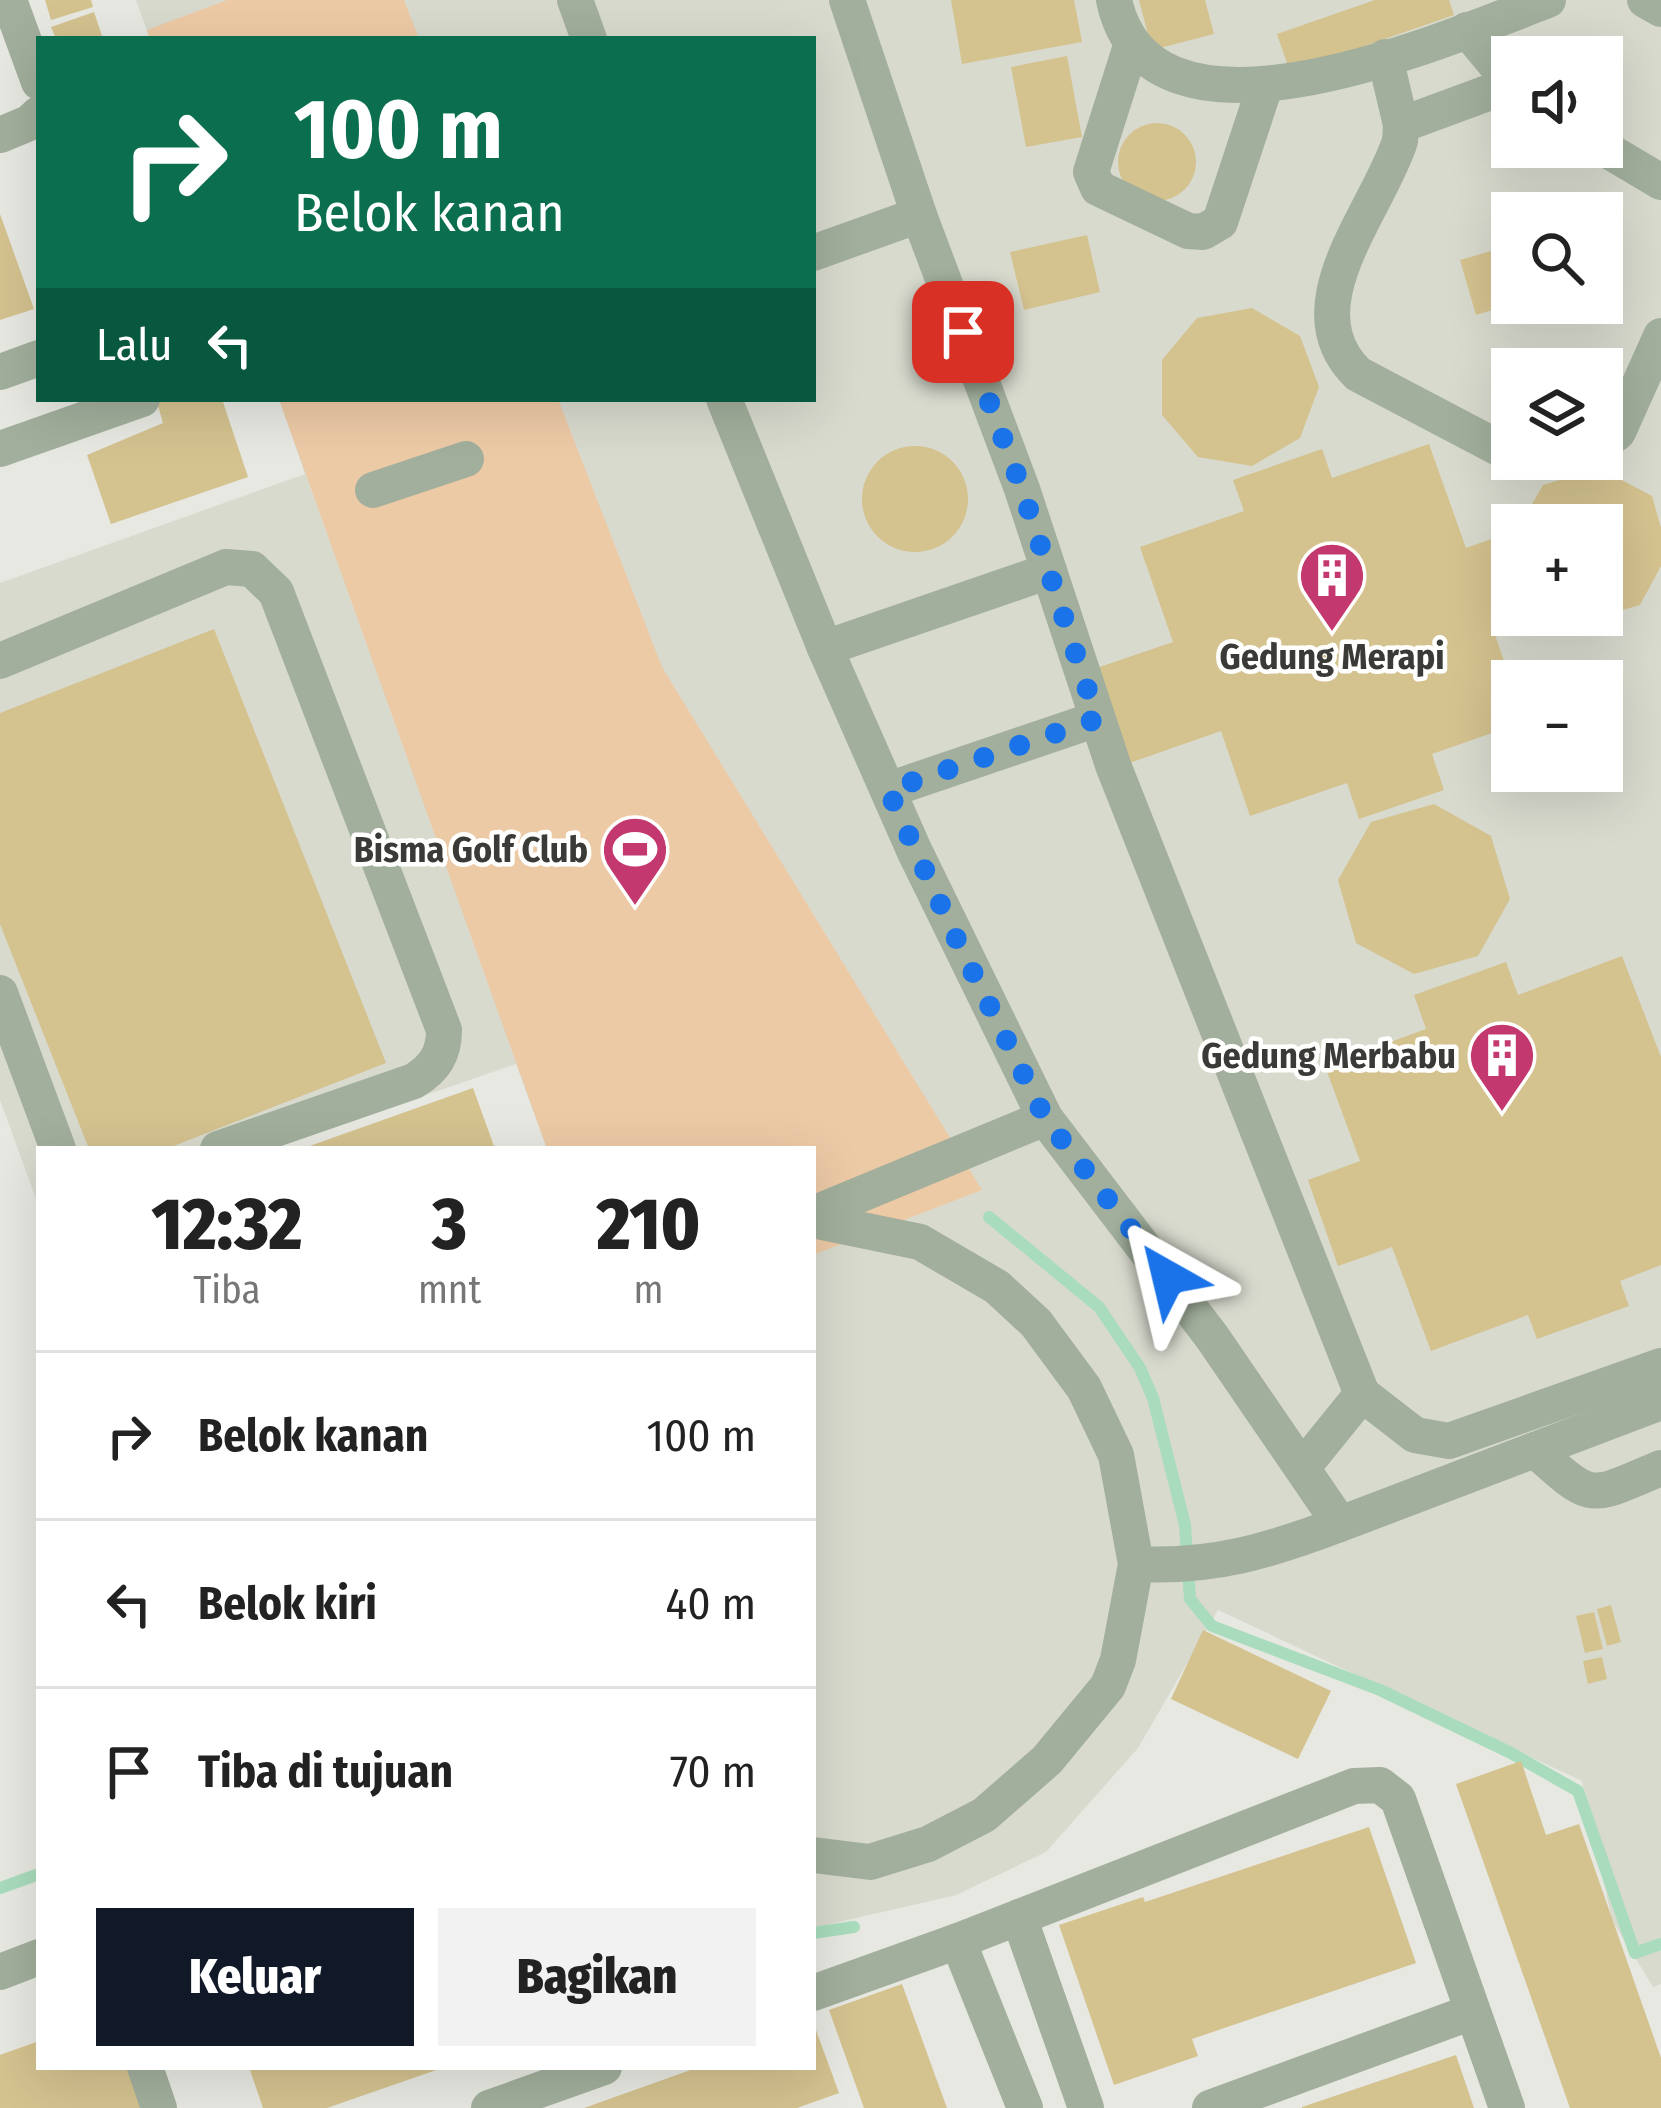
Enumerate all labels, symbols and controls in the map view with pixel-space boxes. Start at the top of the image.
map controls [1491,36,1623,792]
button: sound [1491,36,1623,168]
text: 100 m [294,79,503,180]
icon: right [96,84,252,240]
text: Belok kanan [294,181,565,245]
button: search [1491,192,1623,324]
pin [912,281,1014,383]
icon: arrive [930,299,996,365]
icon: left [197,312,263,378]
text: Lalu [96,318,173,372]
button: layers [1491,348,1623,480]
button: + [1491,504,1623,636]
building icon: Gedung Merapi [1297,540,1367,634]
place label: Gedung Merapi [1219,635,1445,679]
button: − [1491,660,1623,792]
sports icon: Bisma Golf Club [600,814,670,908]
place label: Bisma Golf Club [354,828,588,872]
building icon: Gedung Merbabu [1467,1020,1537,1114]
place label: Gedung Merbabu [1201,1034,1456,1078]
text: 12:32 [152,1182,302,1268]
text: 3 [432,1182,467,1268]
text: 210 [597,1182,700,1268]
position arrow [1105,1214,1231,1340]
text: Tiba [193,1267,261,1313]
text: mnt [418,1267,481,1313]
text: m [634,1267,664,1313]
icon: right [96,1403,162,1469]
text: Belok kanan [198,1409,428,1463]
text: 100 m [646,1409,756,1463]
icon: left [96,1571,162,1637]
text: Belok kiri [198,1577,377,1631]
text: 40 m [666,1577,756,1631]
icon: arrive [96,1739,162,1805]
text: Tiba di tujuan [198,1745,453,1799]
text: 70 m [670,1745,756,1799]
button: Keluar [96,1908,414,2046]
button: Bagikan [438,1908,756,2046]

